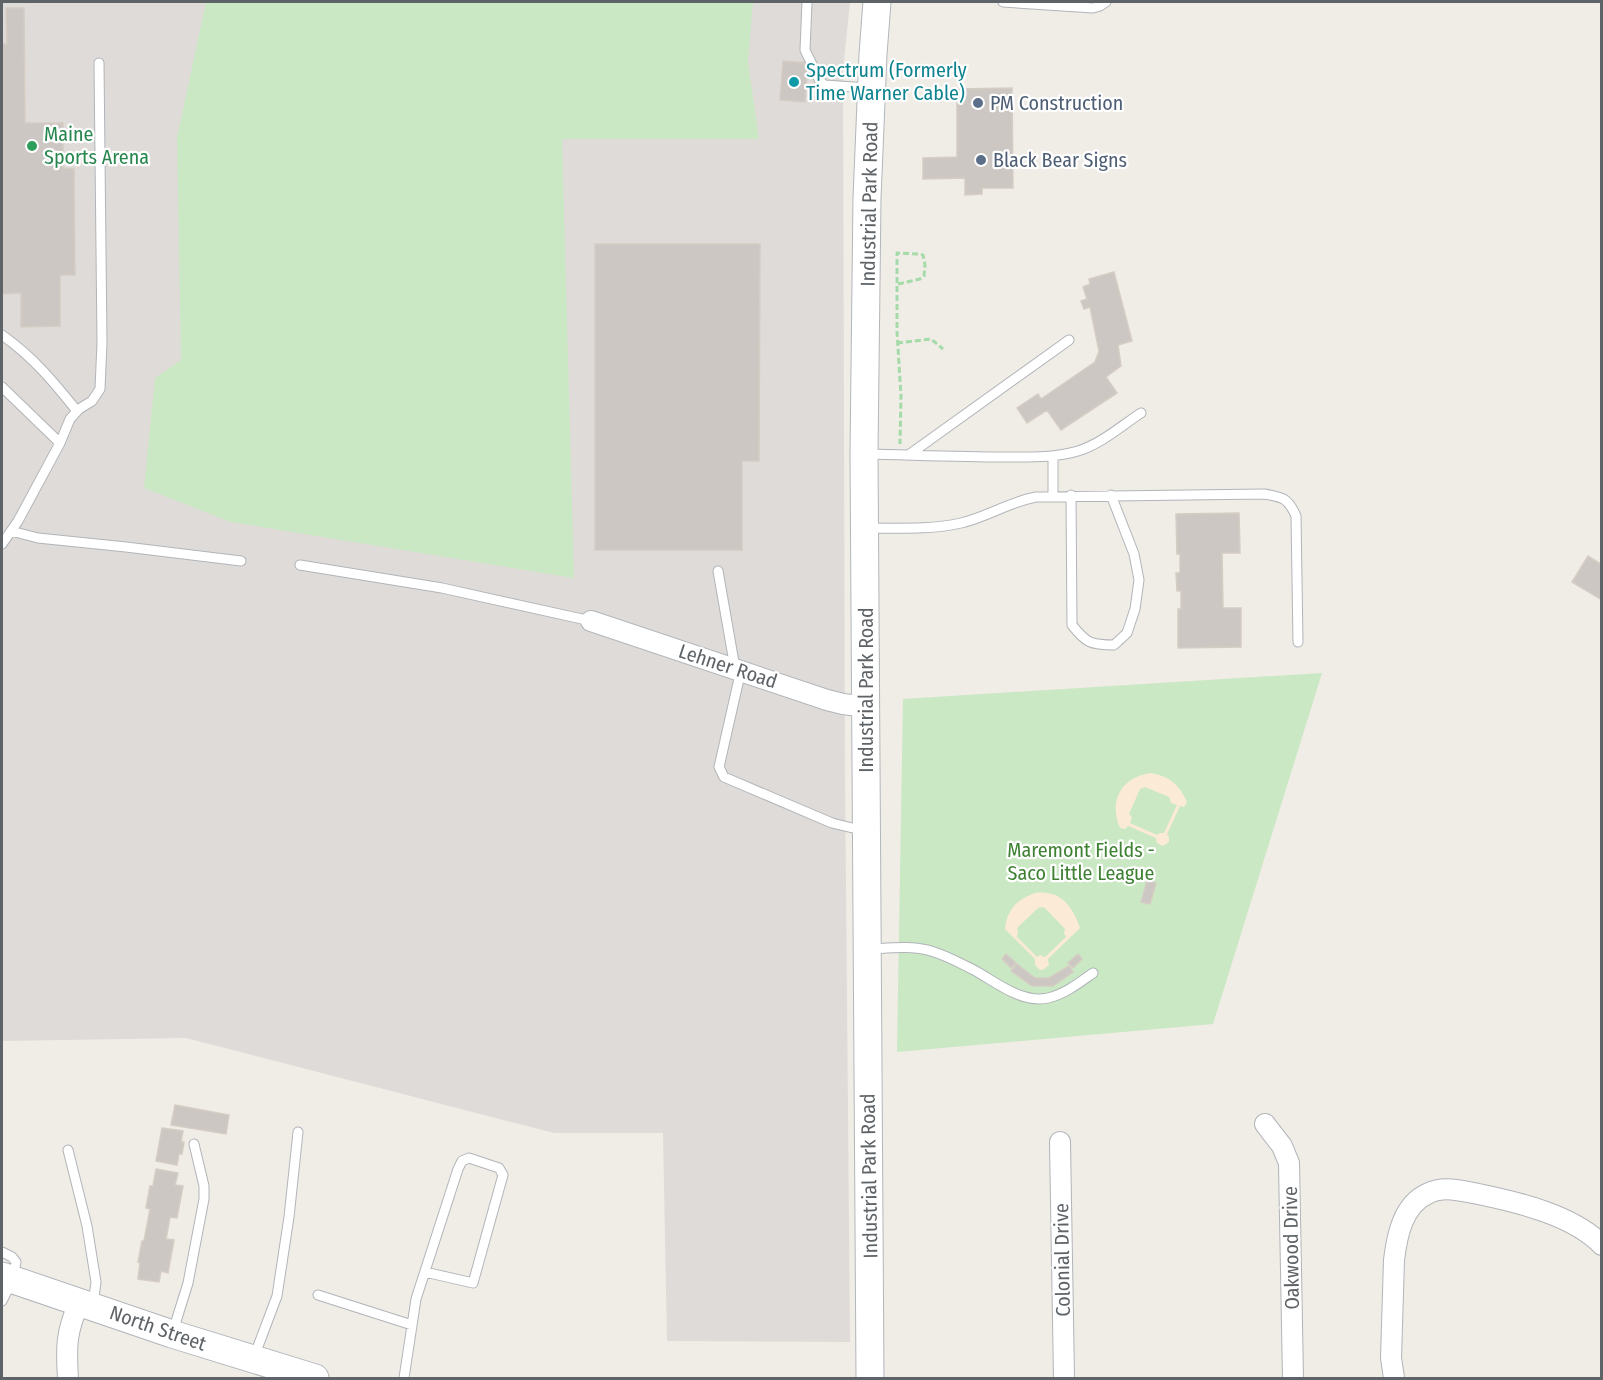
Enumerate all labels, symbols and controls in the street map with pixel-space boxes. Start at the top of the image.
place label: Spectrum (Formerly Time Warner Cable) [806,58,967,105]
marker: Spectrum (Formerly Time Warner Cable) [787,75,801,89]
place label: PM Construction [990,91,1123,115]
marker: PM Construction [971,96,985,110]
street label: Industrial Park Road [856,121,882,287]
place label: Maine Sports Arena [44,122,149,169]
marker: Maine Sports Arena [25,139,39,153]
place label: Black Bear Signs [993,148,1127,172]
marker: Black Bear Signs [974,153,988,167]
street label: Industrial Park Road [854,607,878,773]
street label: Lehner Road [676,639,780,693]
park label: Maremont Fields - Saco Little League [1007,838,1155,885]
street label: Industrial Park Road [856,1093,882,1259]
street label: Oakwood Drive [1278,1186,1304,1310]
street label: Colonial Drive [1049,1203,1075,1317]
street label: North Street [107,1300,210,1356]

